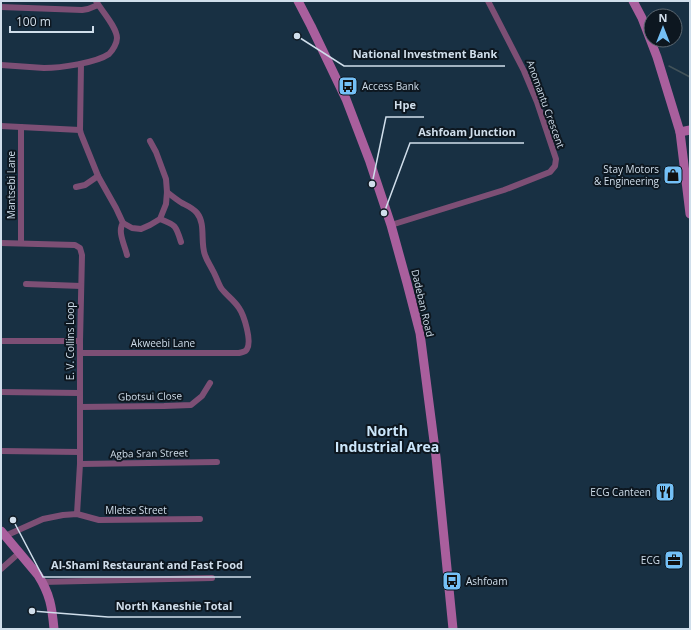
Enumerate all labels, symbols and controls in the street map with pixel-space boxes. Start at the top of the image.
scale bar [10,8,93,34]
north arrow [643,8,683,48]
text: N [659,10,667,25]
text: 100 m [16,13,51,30]
callout: National Investment Bank [344,43,505,66]
text: National Investment Bank [353,46,498,61]
street label: Anomantu Crescent [524,58,569,150]
bus stop icon: Access Bank [337,75,359,97]
place label: Access Bank [362,79,420,93]
callout: Hpe [386,94,424,117]
text: Hpe [394,97,416,112]
callout: Ashfoam Junction [410,120,524,143]
text: Ashfoam Junction [418,124,516,139]
street label: Mantsebi Lane [4,150,18,219]
place label: Stay Motors & Engineering [594,162,660,188]
shop icon: Stay Motors & Engineering [662,164,684,186]
street label: Dadeban Road [408,268,438,338]
street label: E. V. Collins Loop [63,302,77,380]
street label: Akweebi Lane [131,336,196,350]
street label: Gbotsui Close [118,388,183,404]
district label: North Industrial Area [335,421,439,456]
street label: Agba Sran Street [110,445,188,461]
restaurant icon: ECG Canteen [654,481,676,503]
place label: ECG Canteen [590,485,651,499]
street label: Mletse Street [105,503,167,517]
office icon: ECG [663,549,685,571]
place label: ECG [641,553,660,567]
callout: Al-Shami Restaurant and Fast Food [43,554,251,577]
text: Al-Shami Restaurant and Fast Food [51,557,243,572]
bus stop icon: Ashfoam [441,570,463,592]
place label: Ashfoam [466,574,507,588]
callout: North Kaneshie Total [108,594,241,617]
text: North Kaneshie Total [116,598,232,613]

